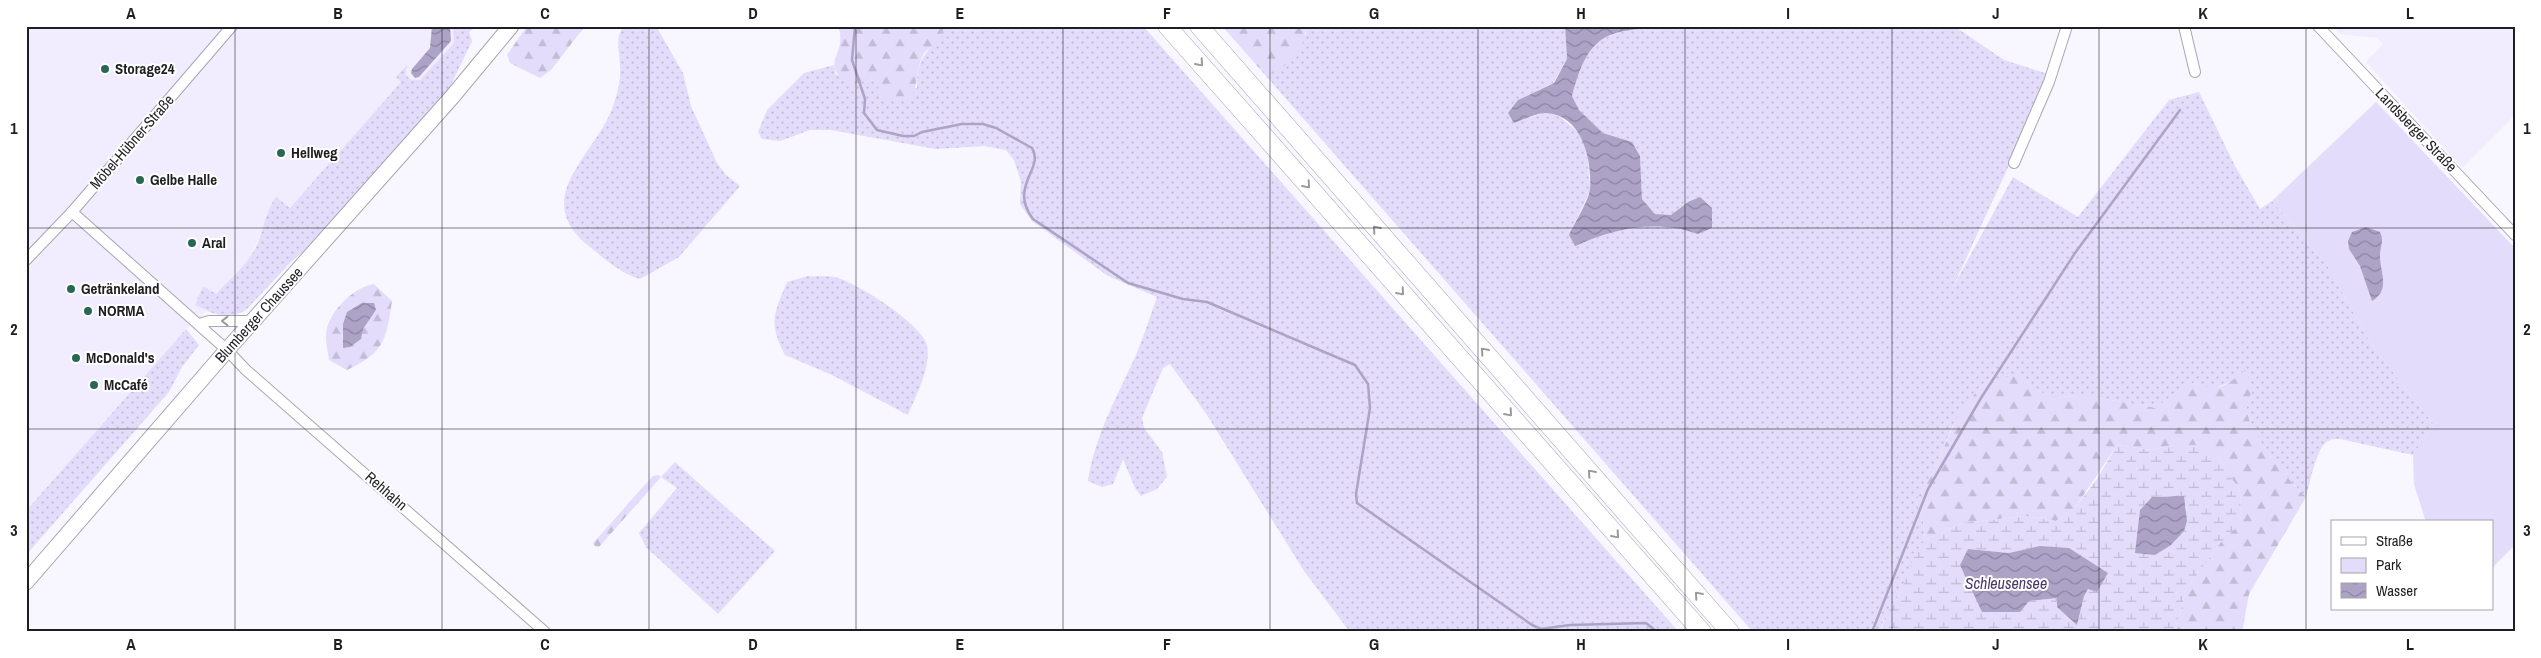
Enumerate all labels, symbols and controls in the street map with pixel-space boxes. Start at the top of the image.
text: A [126,2,136,24]
text: B [333,2,343,24]
text: C [540,2,550,24]
text: D [748,2,758,24]
text: E [956,2,965,24]
text: F [1163,2,1171,24]
text: G [1369,2,1379,24]
text: H [1576,2,1586,24]
text: I [1786,2,1790,24]
text: J [1992,2,2000,24]
text: K [2198,2,2208,24]
text: L [2406,2,2414,24]
one-way arrow [1194,57,1203,66]
place label: Storage24 [115,58,175,79]
marker: Storage24 [99,63,111,75]
street label: Landsberger Straße [2371,83,2462,176]
street label: Möbel-Hübner-Straße [85,90,179,193]
text: 1 [10,117,18,139]
text: 1 [2523,117,2531,139]
place label: Hellweg [291,142,338,163]
marker: Hellweg [275,147,287,159]
place label: Gelbe Halle [150,169,217,190]
marker: Gelbe Halle [134,174,146,186]
one-way arrow [1301,179,1310,188]
one-way arrow [1373,225,1382,234]
place label: Aral [202,232,226,253]
marker: Aral [186,237,198,249]
street label: Blumberger Chaussee [210,262,307,367]
place label: Getränkeland [81,278,160,299]
marker: Getränkeland [65,283,77,295]
one-way arrow [1395,286,1404,295]
place label: NORMA [98,300,145,321]
marker: NORMA [82,305,94,317]
one-way arrow [221,316,228,326]
text: 2 [10,318,18,340]
text: 2 [2523,318,2531,340]
place label: McDonald's [86,347,155,368]
one-way arrow [1481,348,1489,357]
marker: McDonald's [70,352,82,364]
place label: McCafé [104,374,148,395]
marker: McCafé [88,379,100,391]
one-way arrow [1503,408,1512,417]
street label: Rehhahn [361,466,412,515]
one-way arrow [1588,470,1597,479]
text: 3 [10,519,18,541]
text: 3 [2523,519,2531,541]
legend [2331,520,2494,610]
one-way arrow [1611,529,1619,538]
text: Straße [2376,530,2413,551]
text: Park [2376,554,2402,575]
water label: Schleusensee [1965,572,2047,594]
text: Wasser [2376,580,2417,601]
one-way arrow [1695,592,1704,601]
text: A [126,633,136,655]
text: B [333,633,343,655]
text: C [540,633,550,655]
text: D [748,633,758,655]
text: E [956,633,965,655]
text: F [1163,633,1171,655]
text: G [1369,633,1379,655]
text: H [1576,633,1586,655]
text: I [1786,633,1790,655]
text: J [1992,633,2000,655]
text: K [2198,633,2208,655]
text: L [2406,633,2414,655]

